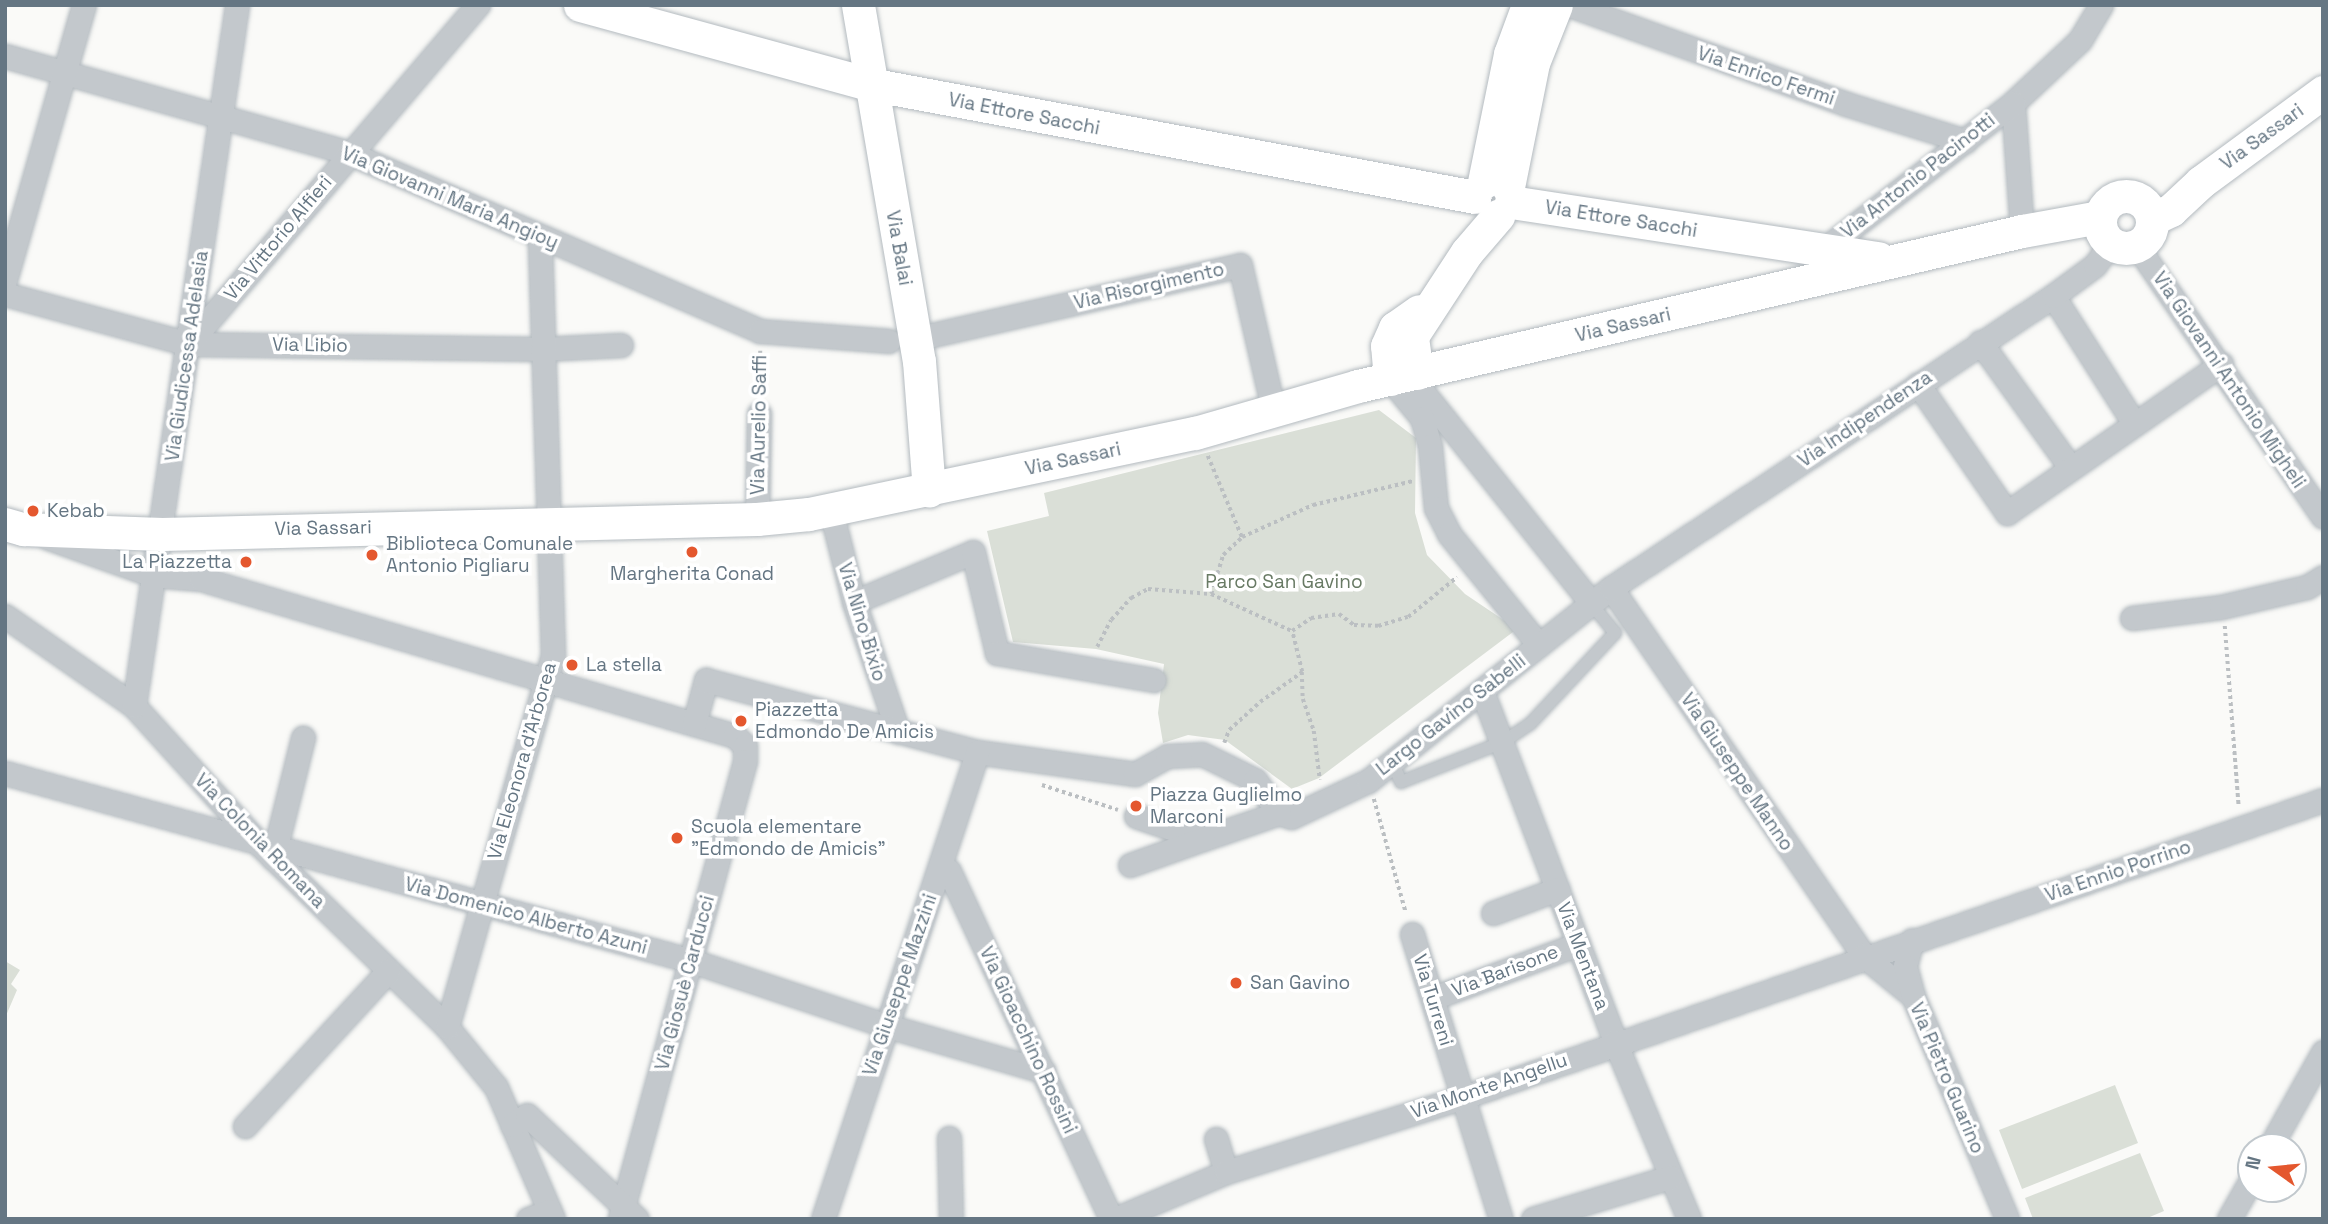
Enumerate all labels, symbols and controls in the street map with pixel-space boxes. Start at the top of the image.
street label: Via Enrico Fermi [1694,42,1838,110]
street label: Via Ettore Sacchi [946,88,1102,140]
street label: Via Sassari [2216,99,2308,175]
street label: Via Antonio Pacinotti [1836,109,2000,243]
street label: Via Giovanni Maria Angioy [338,142,562,254]
street label: Via Vittorio Alfieri [219,171,337,305]
street label: Via Ettore Sacchi [1543,196,1699,242]
street label: Via Balai [881,209,917,287]
street label: Via Giudicessa Adelasia [161,249,213,463]
street label: Via Risorgimento [1072,258,1226,314]
street label: Via Giovanni Antonio Migheli [2148,267,2310,493]
street label: Via Sassari [1573,303,1673,347]
street label: Via Libio [272,333,348,357]
street label: Via Aurelio Saffi [746,355,772,495]
street label: Via Indipendenza [1794,366,1936,472]
street label: Via Sassari [1023,438,1123,480]
place label: Kebab [47,500,105,522]
marker: Kebab [25,503,41,519]
street label: Via Sassari [274,516,372,540]
place label: Biblioteca Comunale Antonio Pigliaru [386,533,573,577]
marker: Margherita Conad [684,544,700,560]
marker: Biblioteca Comunale Antonio Pigliaru [364,547,380,563]
place label: La Piazzetta [122,551,232,573]
marker: La Piazzetta [238,554,254,570]
street label: Via Nino Bixio [833,560,891,684]
place label: Margherita Conad [610,563,774,585]
park label: Parco San Gavino [1205,571,1363,593]
street label: Largo Gavino Sabelli [1372,650,1530,780]
place label: La stella [586,654,662,676]
marker: La stella [564,657,580,673]
street label: Via Eleonora d'Arborea [483,660,561,862]
street label: Via Giuseppe Manno [1676,689,1798,855]
place label: Piazzetta Edmondo De Amicis [755,699,934,743]
marker: Piazzetta Edmondo De Amicis [733,713,749,729]
street label: Via Colonia Romana [190,769,330,913]
place label: Piazza Guglielmo Marconi [1150,784,1302,828]
marker: Piazza Guglielmo Marconi [1128,798,1144,814]
place label: Scuola elementare "Edmondo de Amicis" [691,816,886,860]
marker: Scuola elementare "Edmondo de Amicis" [669,830,685,846]
street label: Via Ennio Porrino [2042,835,2194,907]
street label: Via Domenico Alberto Azuni [402,873,650,959]
street label: Via Giuseppe Mazzini [858,891,942,1079]
street label: Via Giosuè Carducci [651,893,719,1073]
street label: Via Mentana [1552,899,1614,1013]
street label: Via Barisone [1449,940,1561,1002]
street label: Via Gioacchino Rossini [975,943,1081,1137]
street label: Via Turreni [1408,951,1458,1049]
place label: San Gavino [1250,972,1350,994]
marker: San Gavino [1228,975,1244,991]
street label: Via Pietro Guarino [1905,999,1989,1157]
street label: Via Monte Angellu [1408,1048,1570,1124]
north arrow [2237,1133,2307,1203]
text: N [2239,1154,2267,1172]

